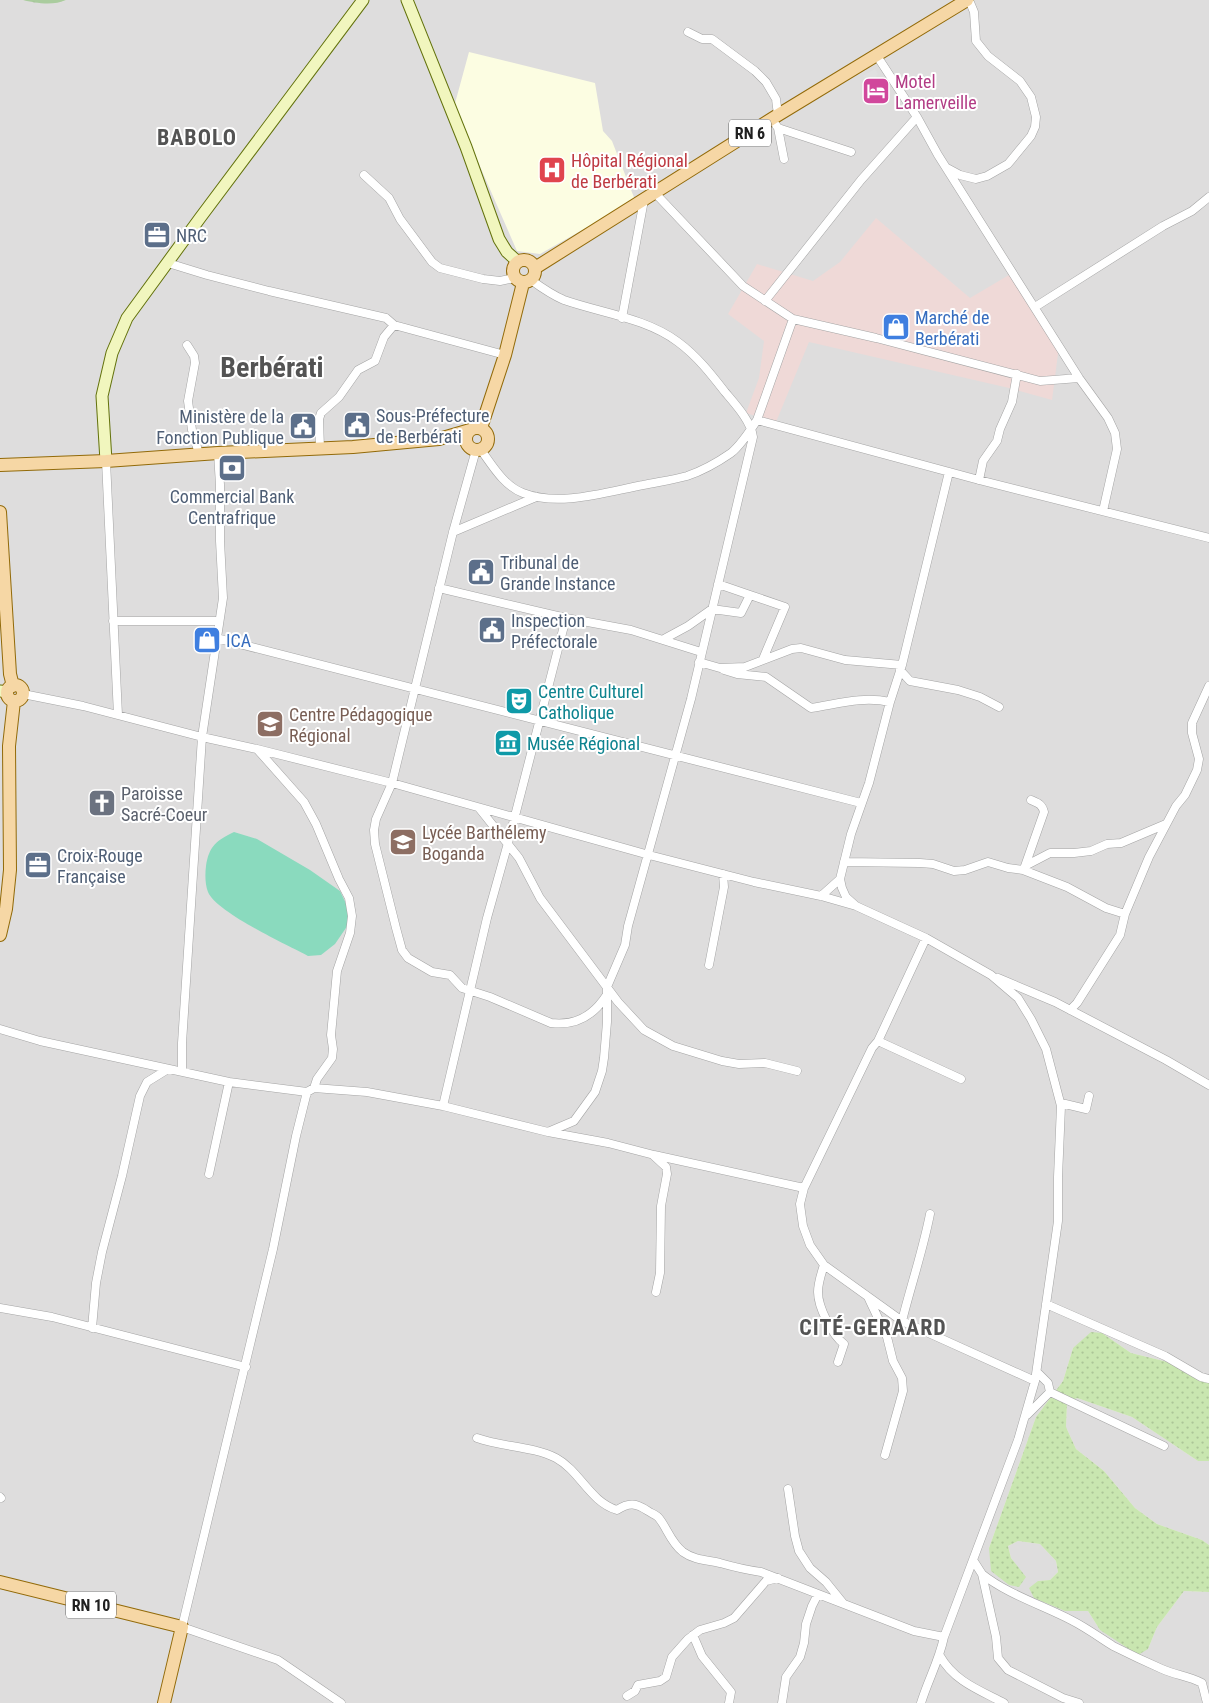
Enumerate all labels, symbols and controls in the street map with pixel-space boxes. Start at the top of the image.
place label: Motel Lamerveille [895,71,977,113]
hotel icon: Motel Lamerveille [861,76,891,106]
road number: RN 6 [729,120,771,146]
district label: BABOLO [157,125,237,150]
place label: Hôpital Régional de Berbérati [571,150,688,192]
hospital icon: Hôpital Régional de Berbérati [537,155,567,185]
office icon: NRC [142,220,172,250]
place label: NRC [176,225,207,246]
place label: Marché de Berbérati [915,307,989,349]
shop icon: Marché de Berbérati [881,312,911,342]
district label: Berbérati [220,351,324,384]
place label: Sous-Préfecture de Berbérati [376,405,490,447]
place label: Ministère de la Fonction Publique [156,406,284,448]
public building icon: Sous-Préfecture de Berbérati [342,410,372,440]
public building icon: Ministère de la Fonction Publique [288,411,318,441]
bank icon: Commercial Bank Centrafrique [217,453,247,483]
place label: Commercial Bank Centrafrique [170,486,294,528]
place label: Tribunal de Grande Instance [500,552,615,594]
public building icon: Tribunal de Grande Instance [466,557,496,587]
place label: Inspection Préfectorale [511,610,597,652]
public building icon: Inspection Préfectorale [477,615,507,645]
shop icon: ICA [192,625,222,655]
place label: ICA [226,630,252,651]
place label: Centre Culturel Catholique [538,681,644,723]
theatre icon: Centre Culturel Catholique [504,686,534,716]
place label: Centre Pédagogique Régional [289,704,433,746]
school or university icon: Centre Pédagogique Régional [255,709,285,739]
museum icon: Musée Régional [493,728,523,758]
place label: Musée Régional [527,733,640,754]
place label: Paroisse Sacré-Coeur [121,783,208,825]
church icon: Paroisse Sacré-Coeur [87,788,117,818]
place label: Lycée Barthélemy Boganda [422,822,547,864]
school or university icon: Lycée Barthélemy Boganda [388,827,418,857]
place label: Croix-Rouge Française [57,845,143,887]
office icon: Croix-Rouge Française [23,850,53,880]
district label: CITÉ-GERAARD [799,1315,947,1340]
road number: RN 10 [66,1592,116,1618]

